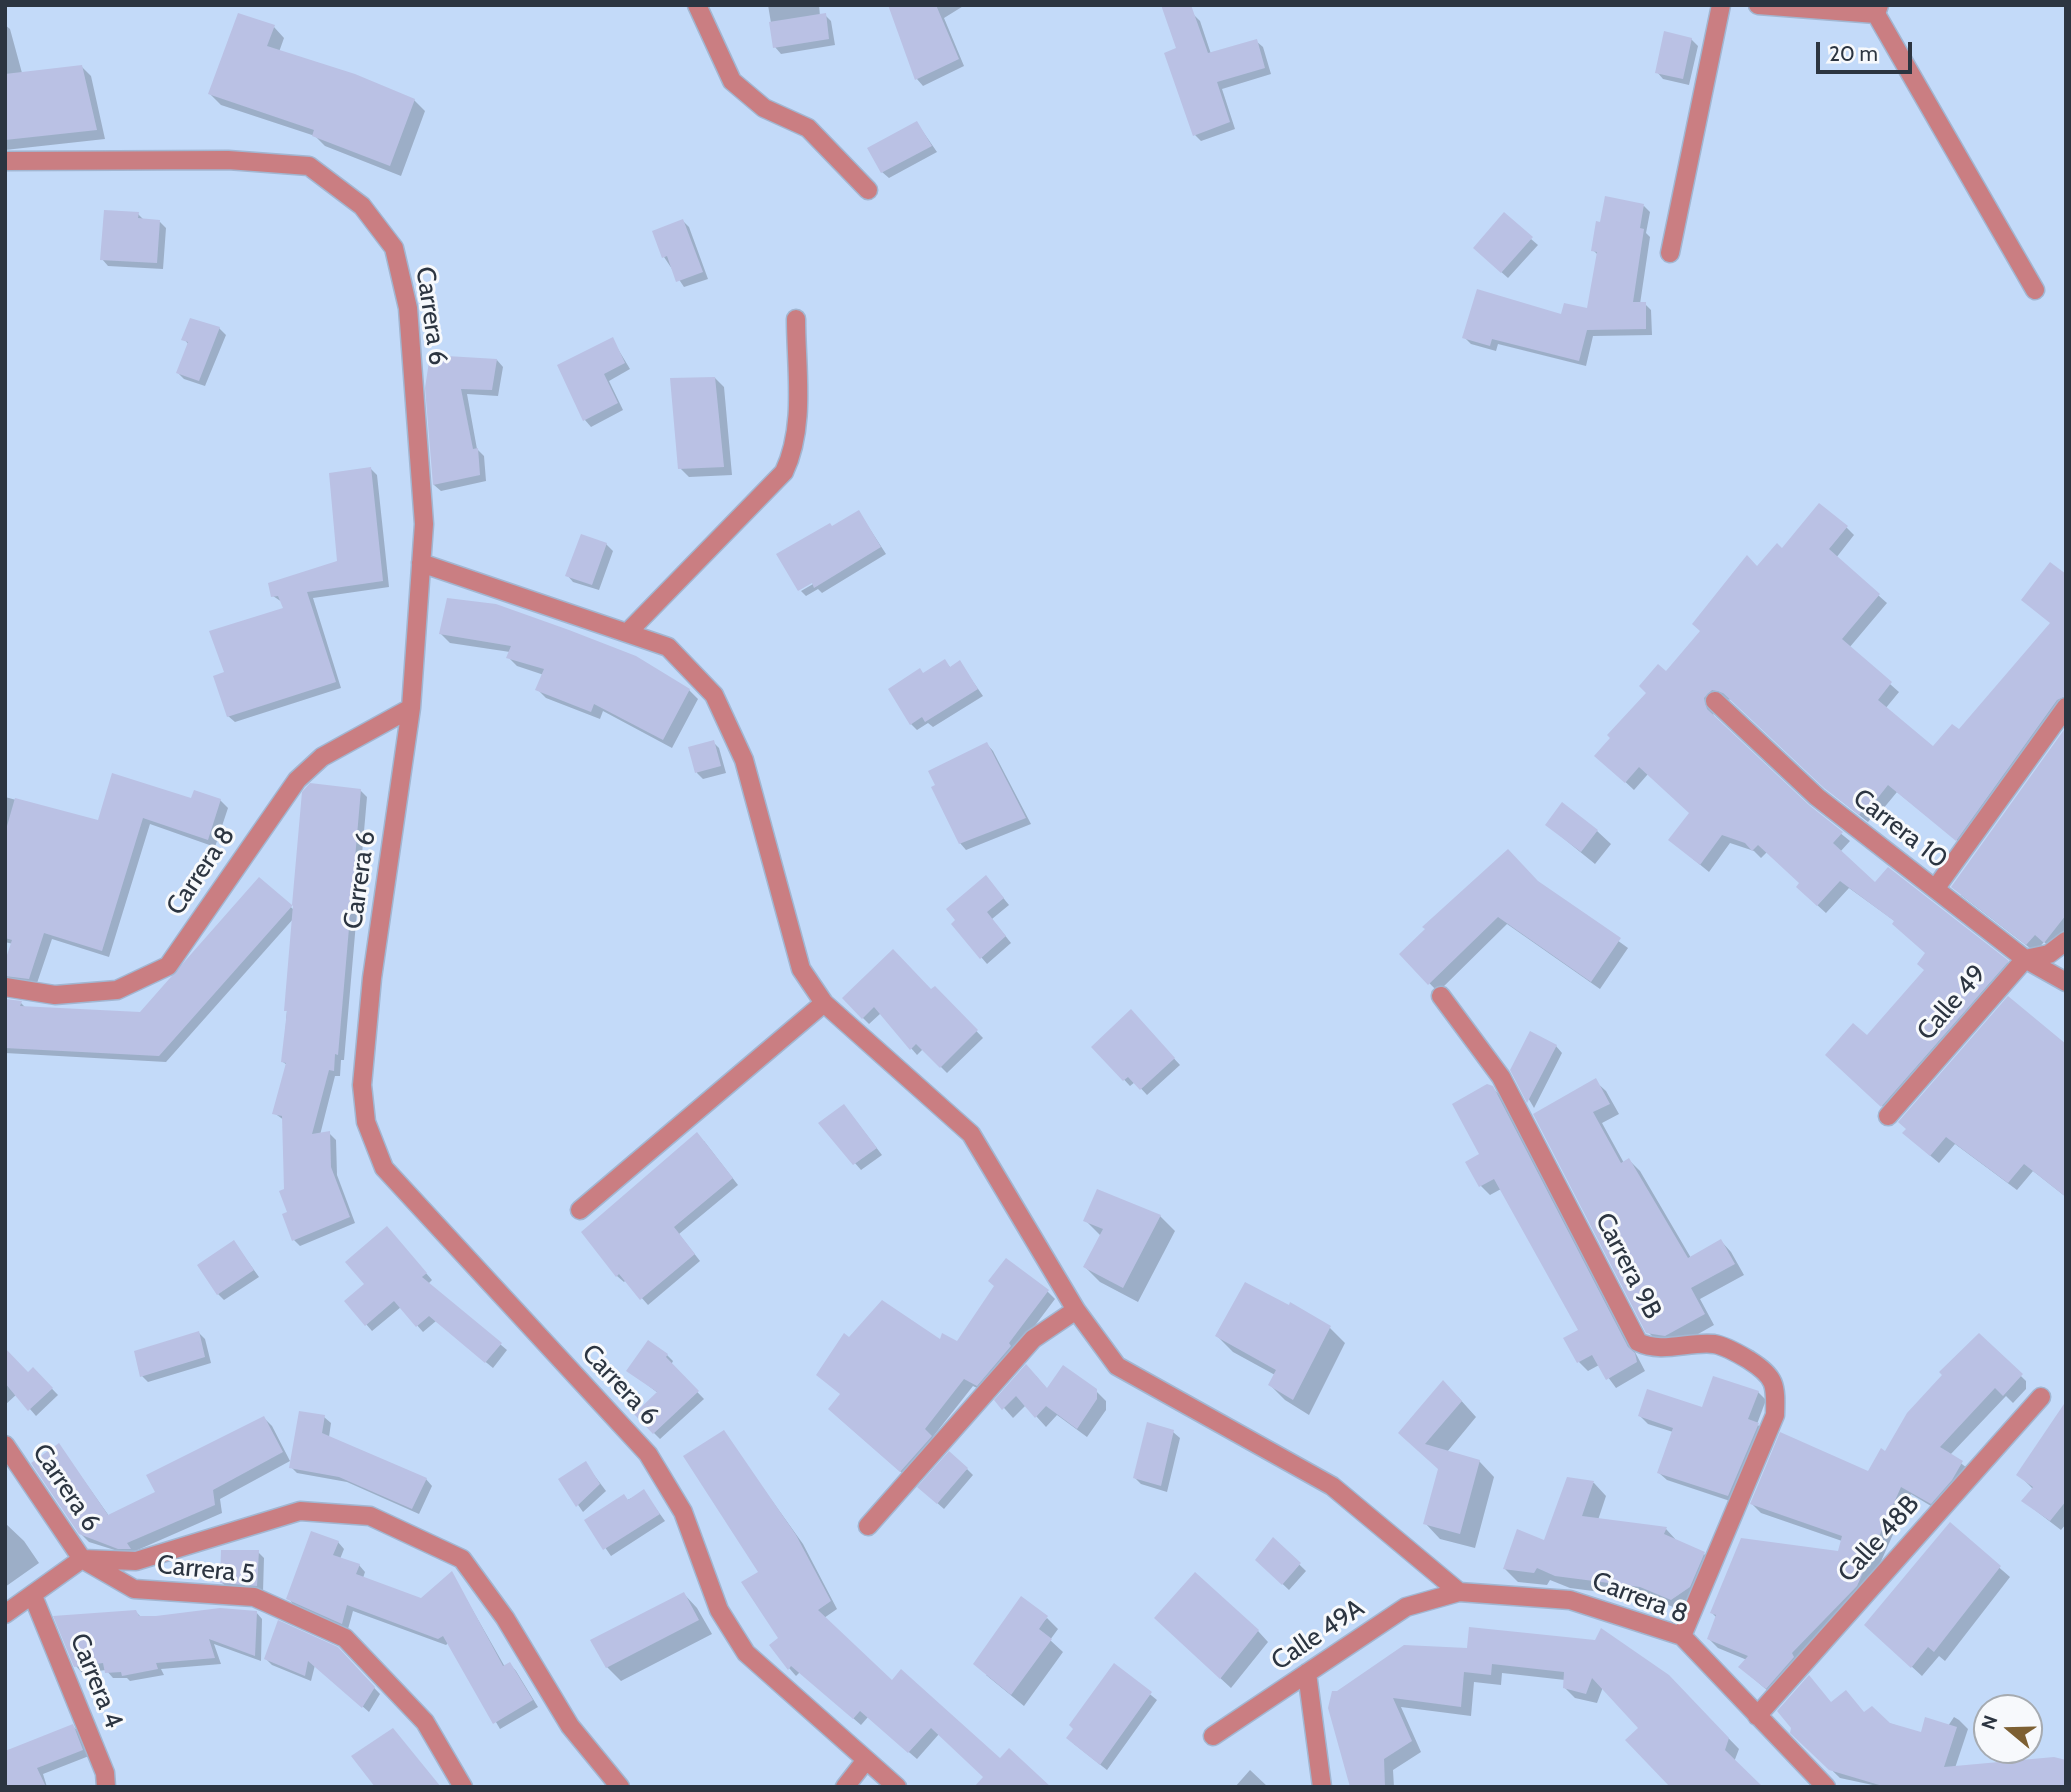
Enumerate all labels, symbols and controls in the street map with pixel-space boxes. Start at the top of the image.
scale bar [1819,28,1915,72]
text: 20 m [1829,41,1878,66]
street label: Carrera 6 [409,265,453,367]
street label: Carrera 10 [1847,783,1953,875]
street label: Carrera 8 [160,821,242,921]
street label: Carrera 6 [338,829,382,931]
street label: Calle 49 [1911,959,1993,1047]
street label: Carrera 9B [1588,1208,1668,1324]
street label: Carrera 6 [575,1338,665,1432]
street label: Carrera 6 [25,1438,107,1538]
street label: Calle 48B [1832,1489,1926,1589]
street label: Carrera 5 [155,1549,257,1591]
street label: Carrera 8 [1588,1566,1692,1630]
street label: Calle 49A [1266,1593,1370,1677]
street label: Carrera 4 [63,1629,129,1733]
north arrow [1973,1694,2043,1764]
text: N [1977,1713,2003,1733]

